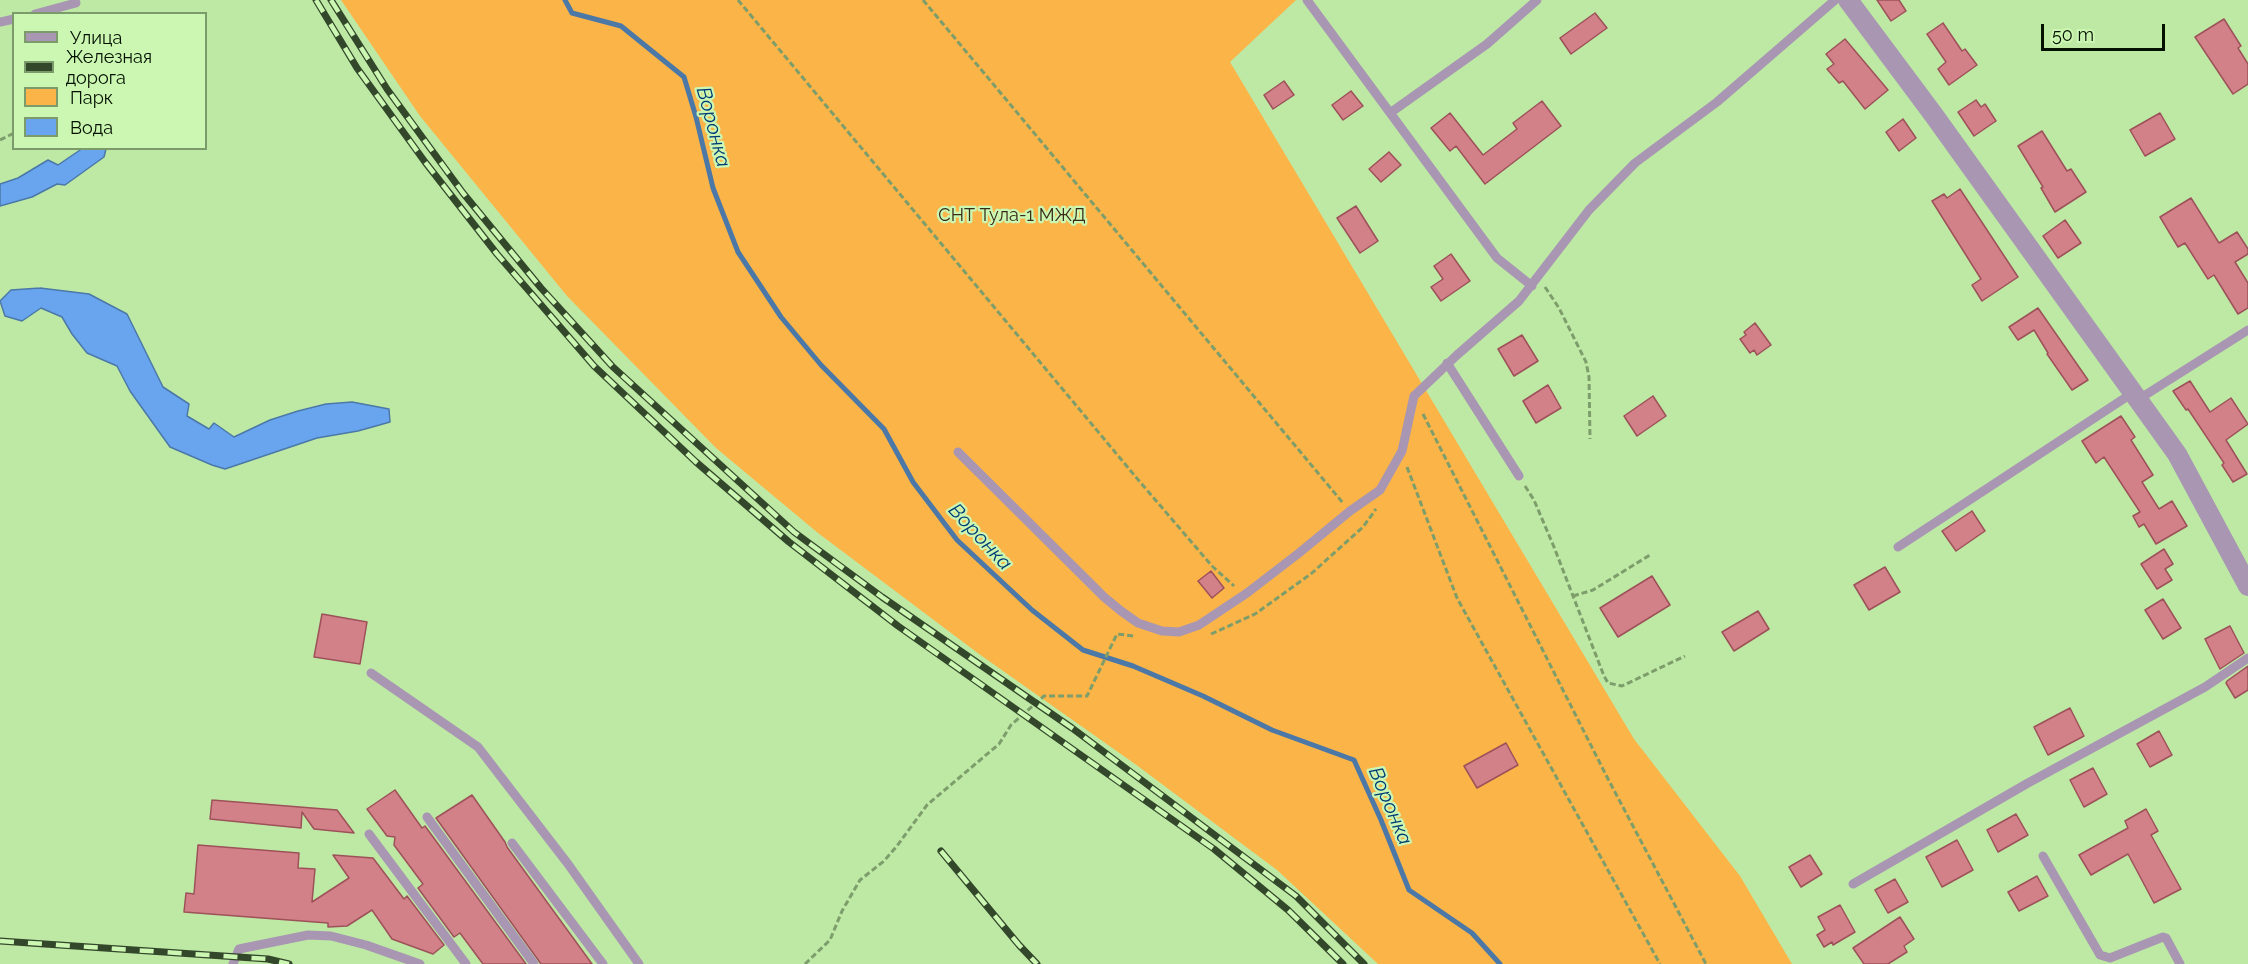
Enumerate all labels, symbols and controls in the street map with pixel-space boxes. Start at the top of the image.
legend [12,12,207,150]
scale bar [2044,12,2168,50]
text: 50 m [2052,24,2094,45]
text: Улица [70,27,122,48]
text: Железная дорога [66,46,152,88]
water label: Воронка [691,84,735,170]
text: Парк [70,87,113,108]
text: Вода [70,117,113,138]
park label: СНТ Тула-1 МЖД [938,205,1086,227]
water label: Воронка [943,499,1017,575]
water label: Воронка [1363,764,1417,848]

